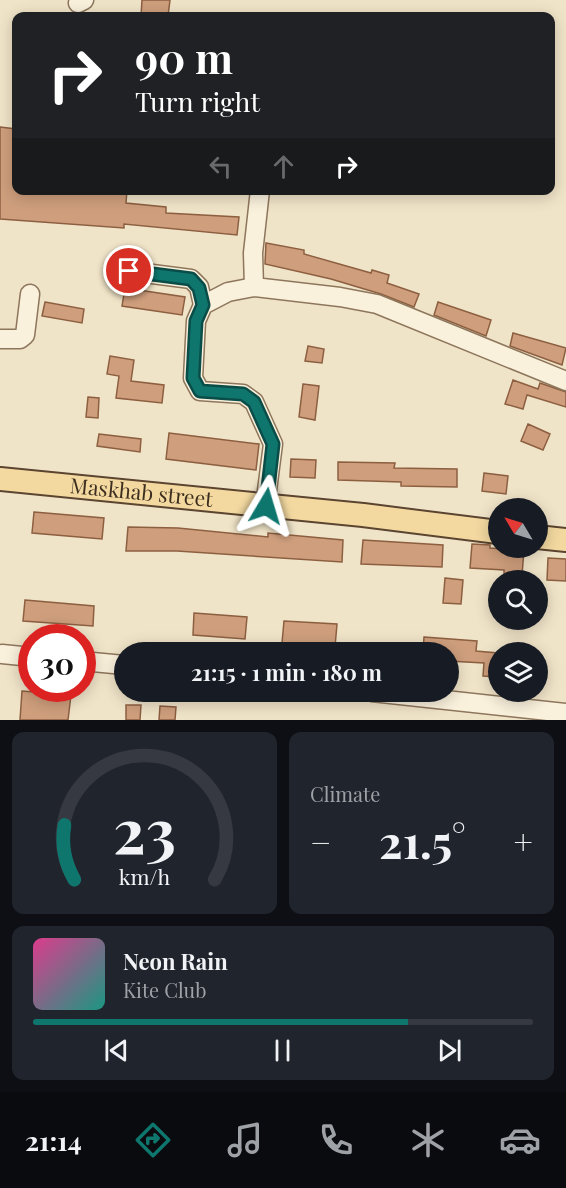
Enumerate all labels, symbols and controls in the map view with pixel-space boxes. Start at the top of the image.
text: 90 m [135,29,233,85]
icon: right [36,36,114,114]
text: Turn right [135,83,260,119]
icon: left [204,150,237,183]
icon: ahead [267,150,300,183]
icon: right [330,150,363,183]
pin [103,245,154,296]
icon: arrive [112,254,145,287]
street label: Maskhab street [69,470,215,512]
position arrow [234,474,298,538]
north arrow [488,498,548,558]
map controls [488,498,548,702]
button: search [488,570,548,630]
speed limit sign: 30 [18,624,96,702]
button: layers [488,642,548,702]
text: 21:15 · 1 min · 180 m [191,657,382,687]
text: Climate [310,780,380,807]
text: 23 [113,786,176,870]
text: 21.5° [379,810,466,870]
text: − [310,819,331,863]
text: + [514,819,533,863]
text: km/h [119,862,171,890]
text: Neon Rain [123,946,228,976]
text: Kite Club [123,976,207,1003]
icon: previous [100,1034,133,1067]
icon: pause [266,1034,299,1067]
icon: next [433,1034,466,1067]
icon: directions [132,1119,174,1161]
icon: music [224,1119,266,1161]
icon: phone [315,1119,357,1161]
icon: climate [407,1119,449,1161]
icon: car [499,1119,541,1161]
text: 21:14 [25,1122,82,1158]

